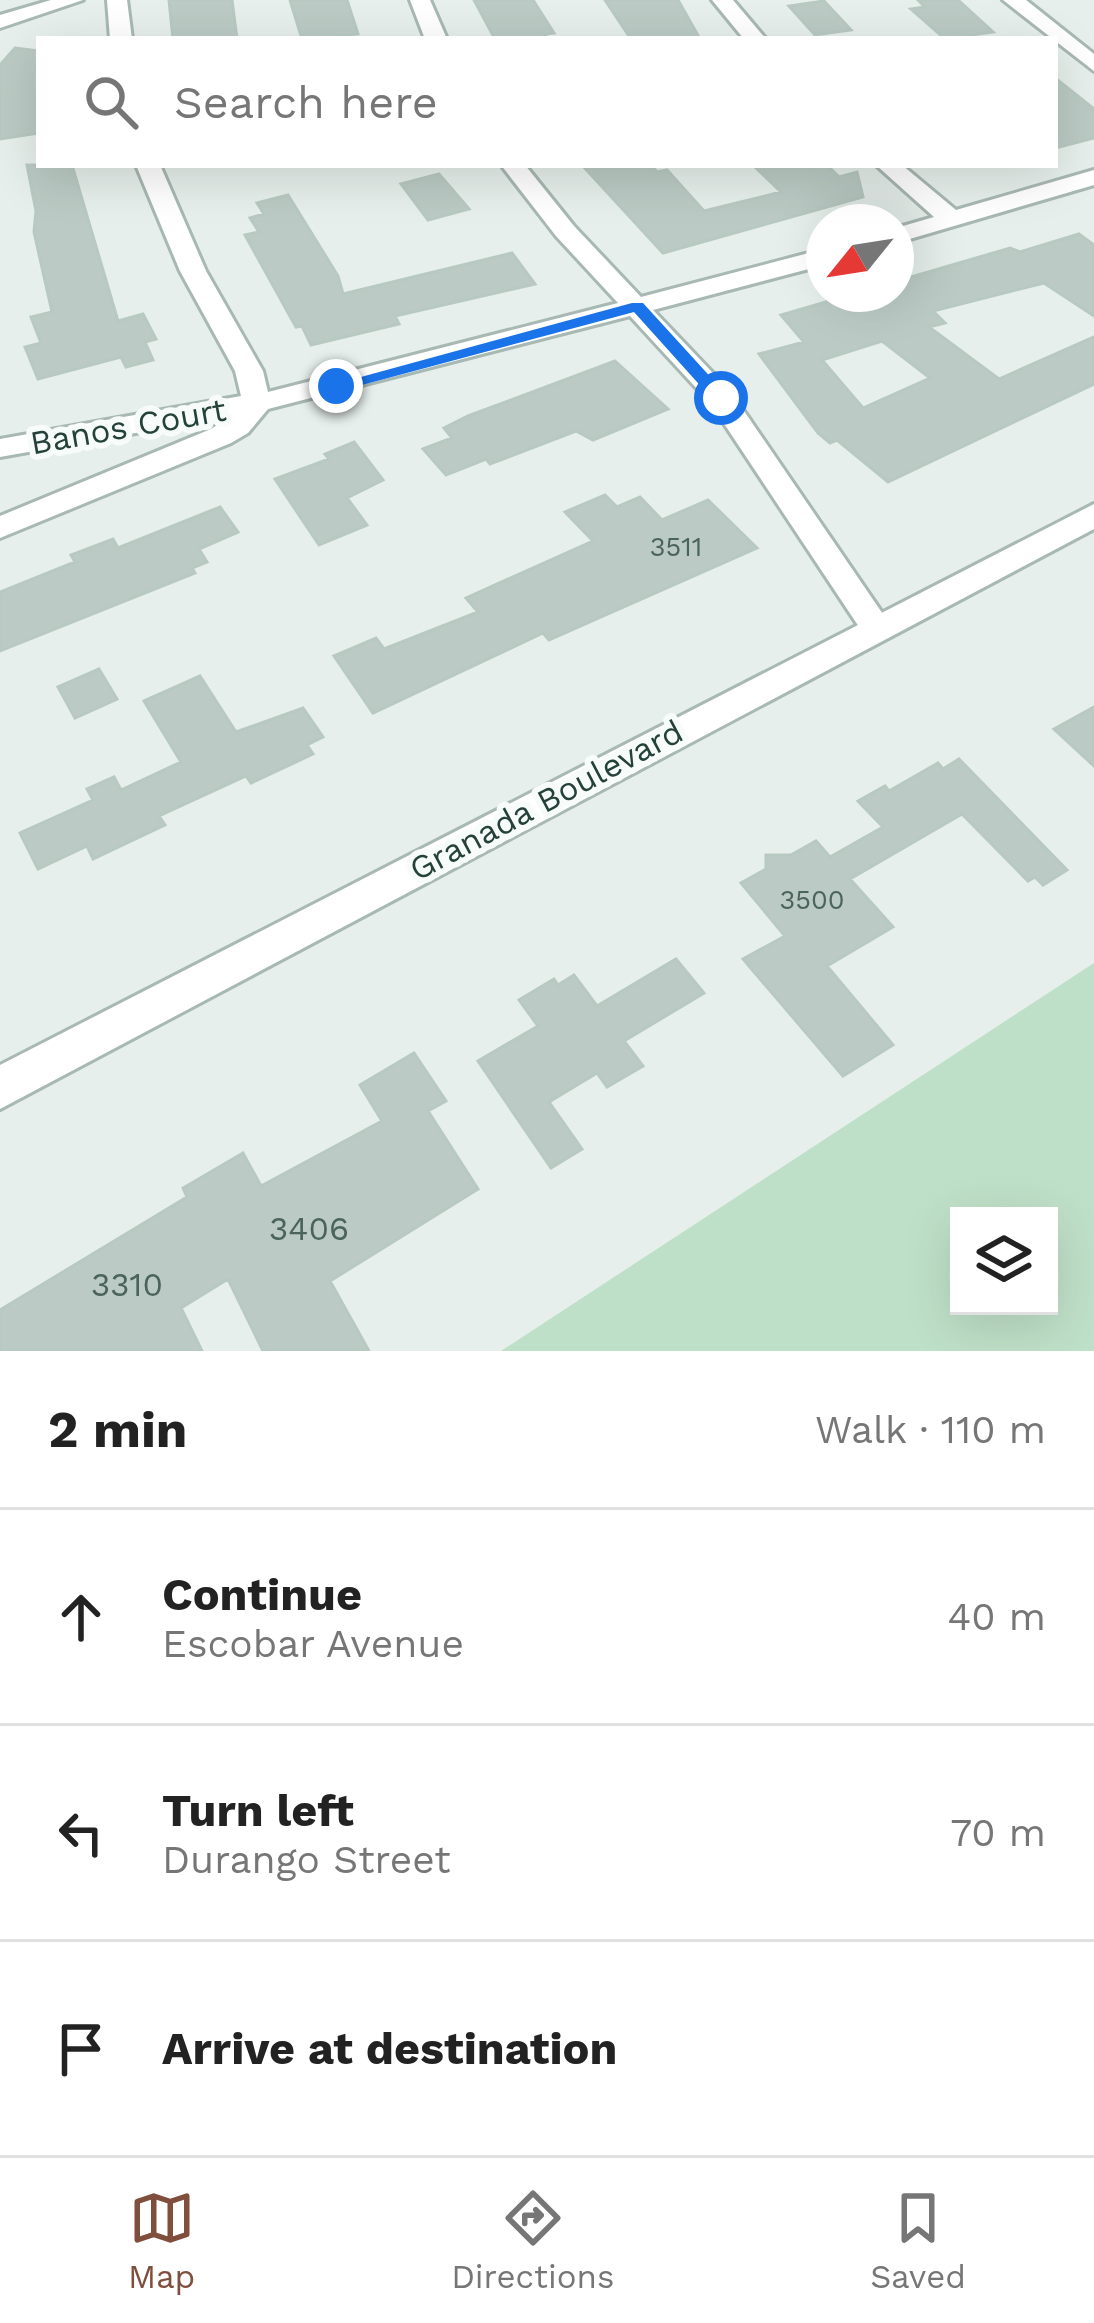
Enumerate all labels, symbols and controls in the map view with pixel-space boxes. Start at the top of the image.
search box [36,36,1058,168]
icon: search [78,69,144,135]
text: Search here [174,76,438,129]
north arrow [806,204,914,312]
route end [309,359,363,413]
route start [694,371,748,425]
street label: Banos Court [27,390,229,462]
house number: 3511 [650,531,702,563]
street label: Granada Boulevard [403,711,689,889]
house number: 3500 [779,884,845,916]
map controls [950,1207,1058,1315]
button: layers [950,1207,1058,1315]
house number: 3406 [269,1209,349,1248]
house number: 3310 [91,1265,163,1304]
text: 2 min [48,1400,187,1459]
text: Walk · 110 m [815,1407,1046,1452]
text: Continue [162,1568,362,1621]
icon: ahead [48,1584,114,1650]
text: 40 m [947,1594,1046,1639]
text: Escobar Avenue [162,1621,464,1666]
text: Turn left [162,1784,354,1837]
icon: left [48,1800,114,1866]
text: 70 m [950,1810,1046,1855]
text: Durango Street [162,1837,451,1882]
icon: arrive [48,2016,114,2082]
text: Arrive at destination [162,2022,617,2075]
tab: Map [128,2185,195,2296]
tab: Directions [451,2185,614,2296]
tab: Saved [870,2185,966,2296]

